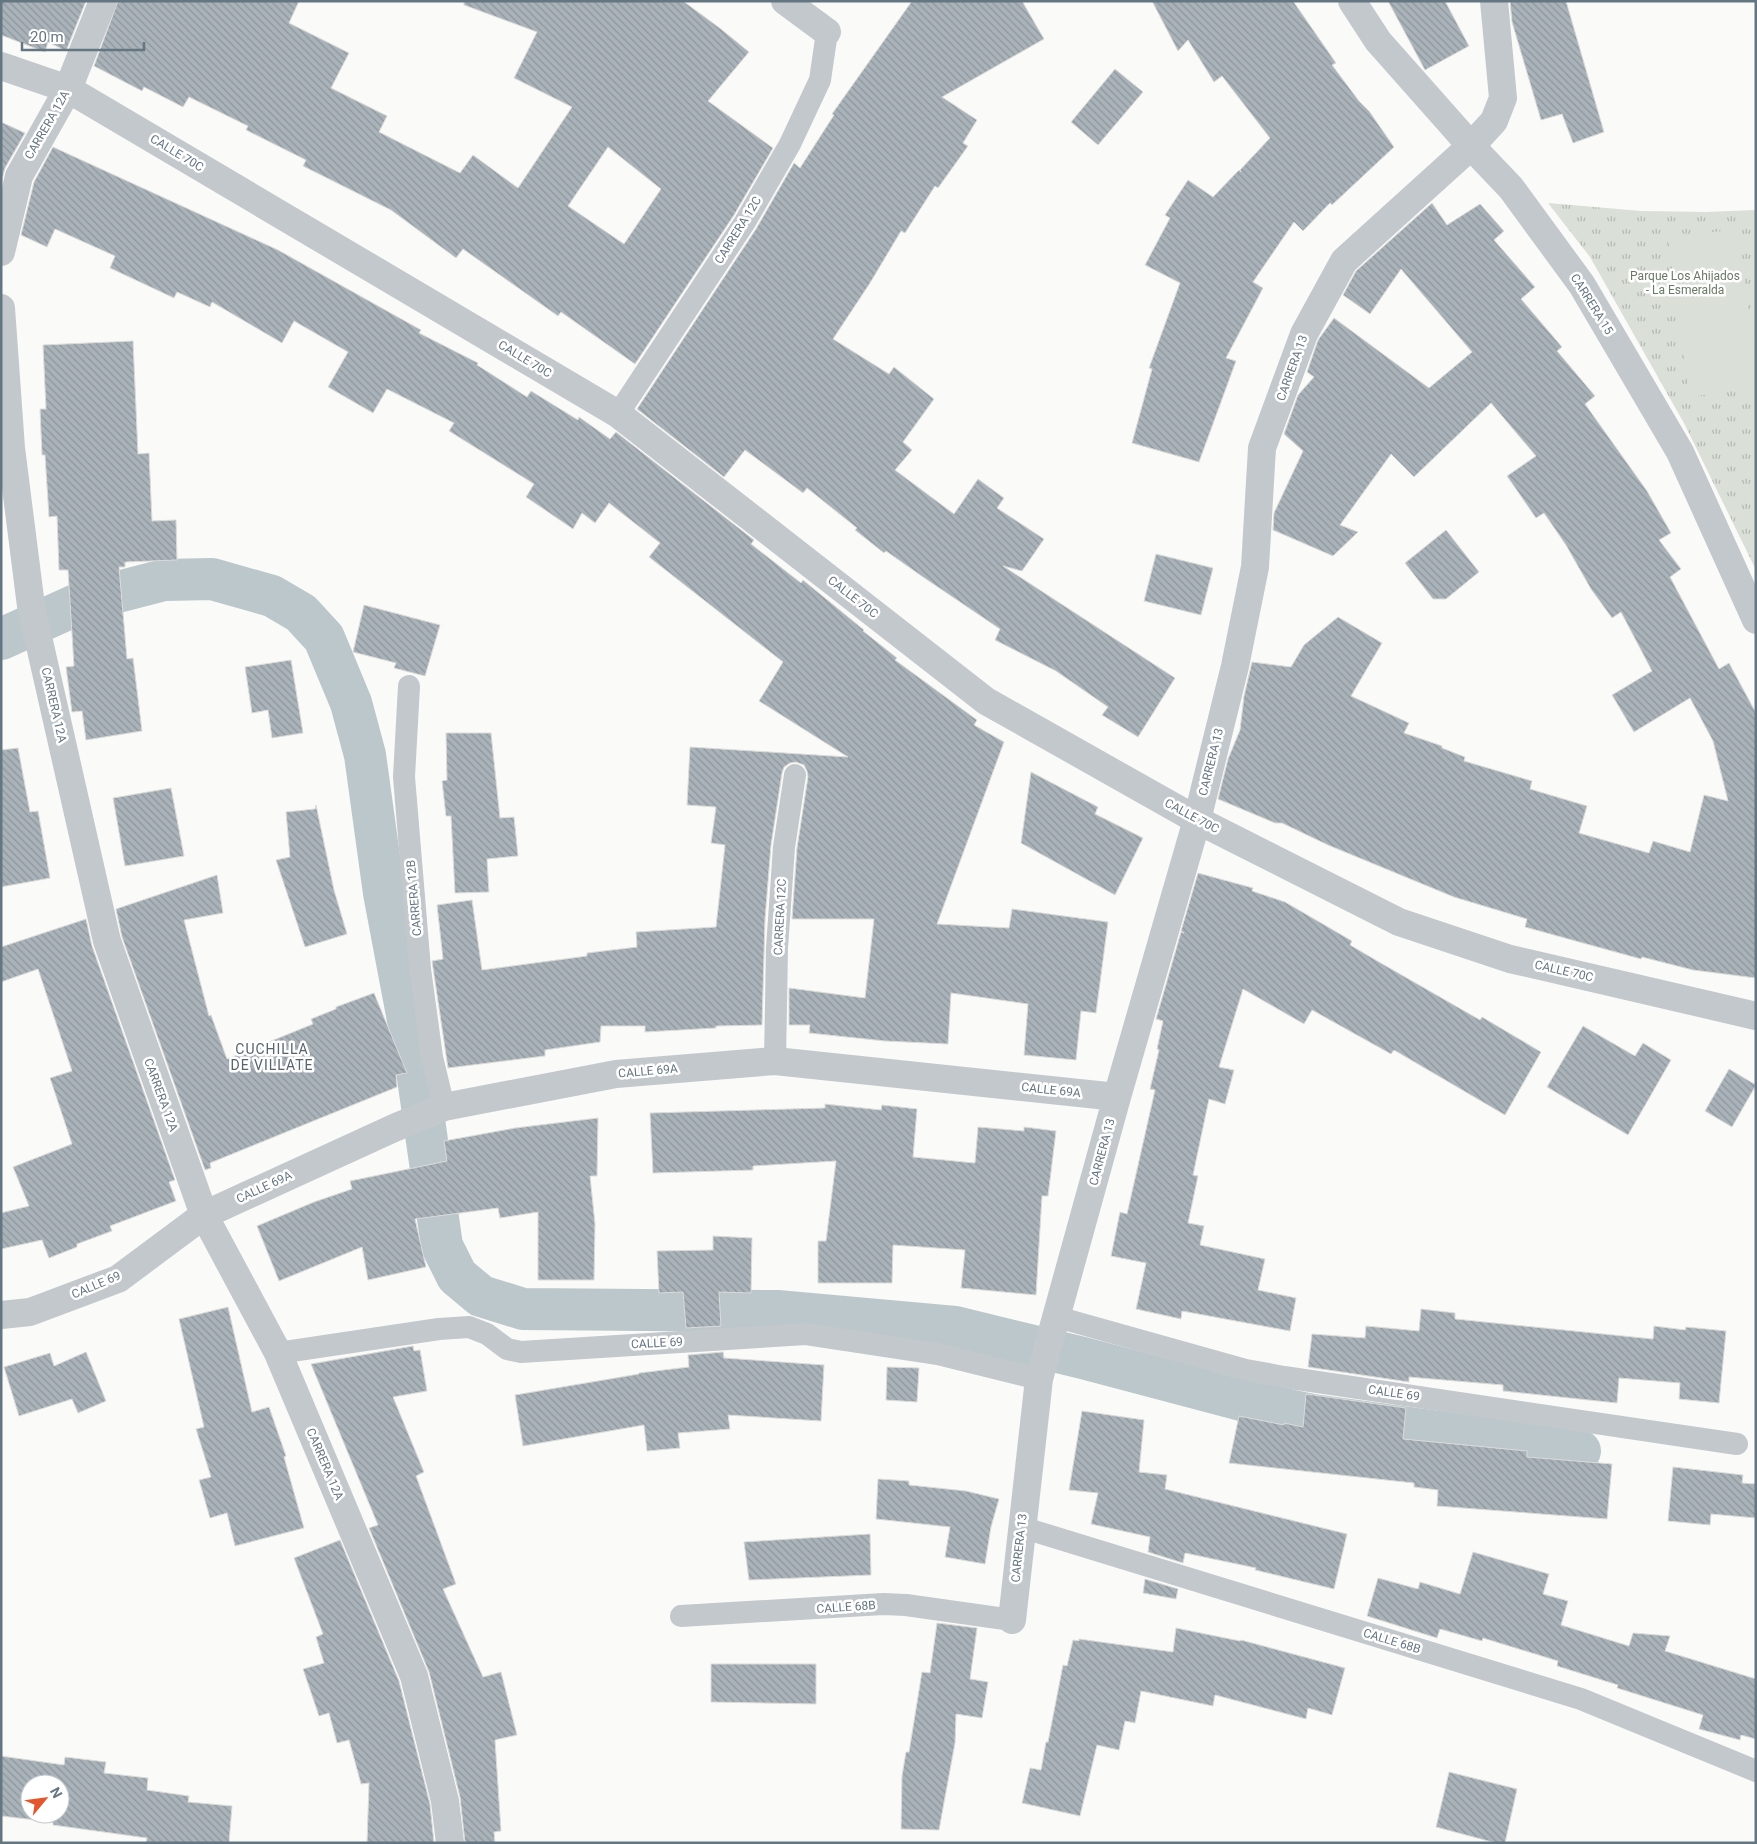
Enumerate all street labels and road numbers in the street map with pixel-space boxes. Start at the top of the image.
street label: CARRERA 12A [22,88,72,162]
street label: CALLE 70C [148,132,206,174]
street label: CARRERA 12C [712,194,764,266]
street label: CARRERA 15 [1568,271,1616,337]
street label: CARRERA 13 [1274,333,1310,403]
street label: CALLE 70C [496,338,554,380]
street label: CALLE 70C [825,573,881,621]
street label: CARRERA 12A [39,666,69,744]
street label: CARRERA 13 [1196,727,1226,797]
street label: CALLE 70C [1162,796,1222,836]
street label: CARRERA 12B [404,859,424,937]
street label: CARRERA 12C [771,878,789,956]
street label: CALLE 70C [1533,957,1595,985]
street label: CARRERA 12A [141,1057,181,1134]
street label: CALLE 69A [618,1061,679,1081]
street label: CALLE 69A [1021,1080,1082,1100]
street label: CARRERA 13 [1086,1117,1118,1187]
street label: CALLE 69A [234,1168,294,1206]
street label: CALLE 69 [69,1268,123,1302]
street label: CALLE 69 [631,1335,683,1351]
street label: CALLE 69 [1367,1382,1421,1404]
street label: CARRERA 12A [304,1426,347,1502]
street label: CARRERA 13 [1008,1513,1030,1583]
street label: CALLE 68B [816,1598,876,1616]
street label: CALLE 68B [1362,1626,1422,1656]

